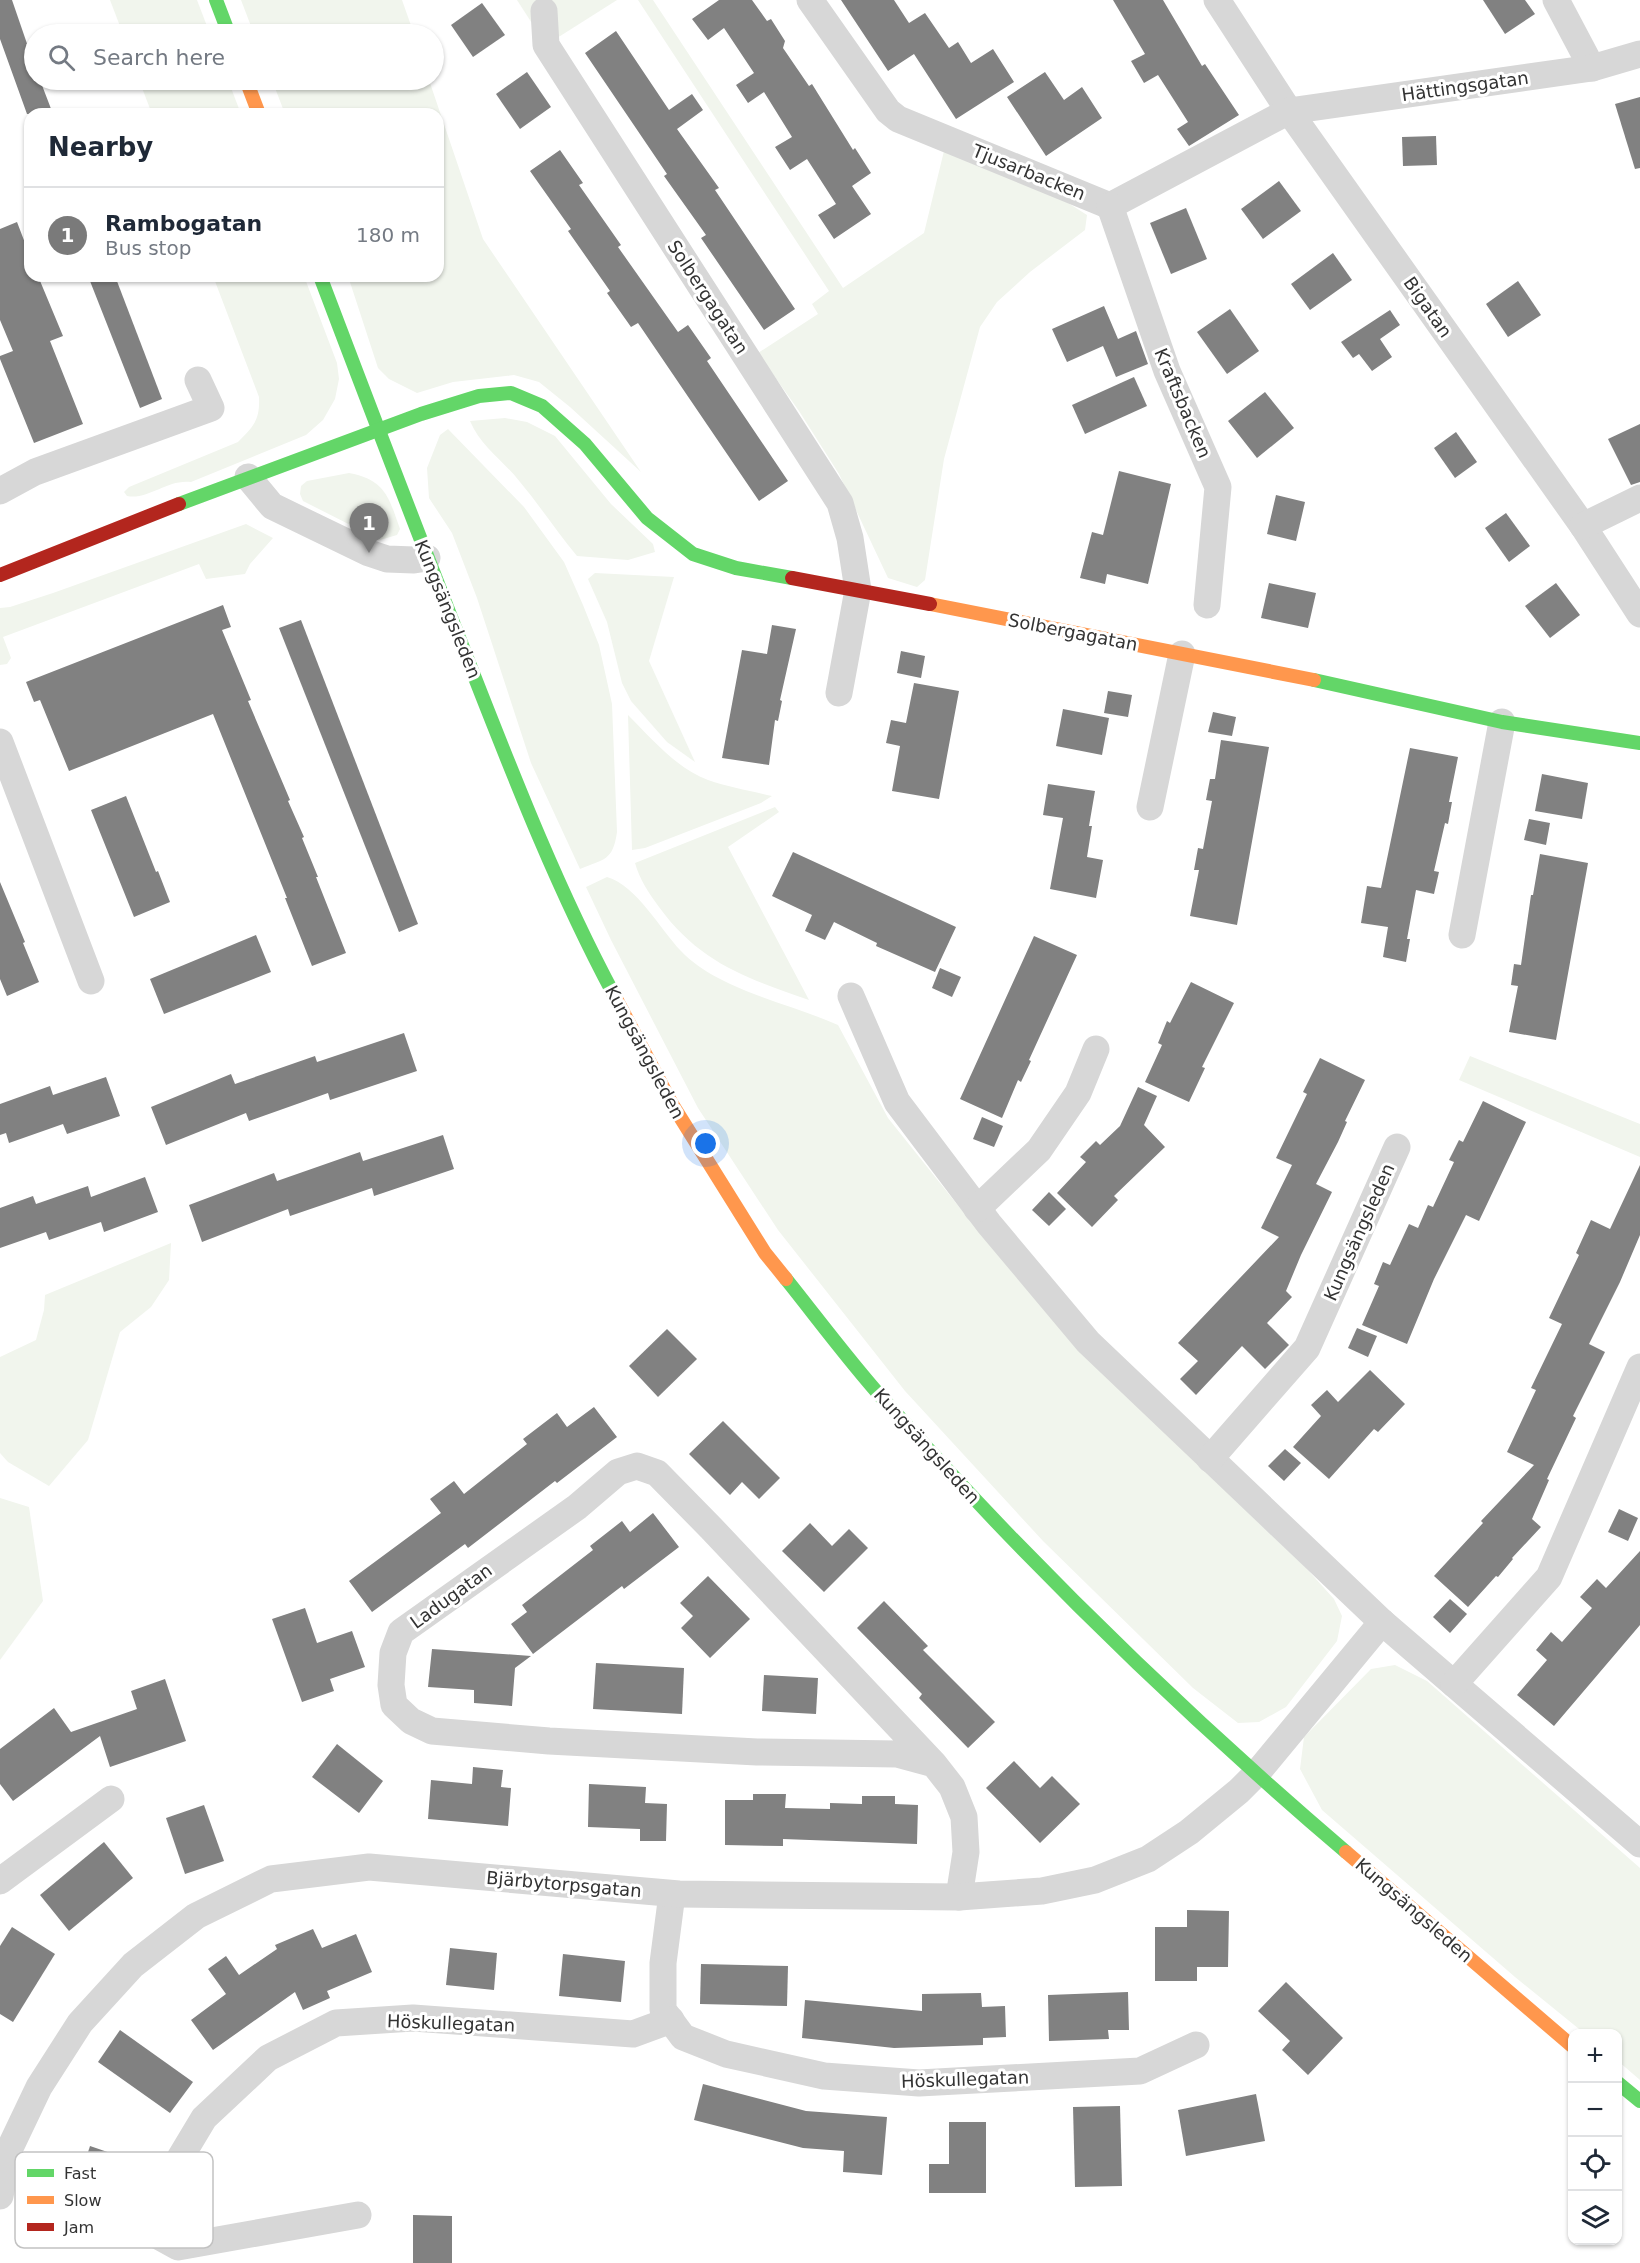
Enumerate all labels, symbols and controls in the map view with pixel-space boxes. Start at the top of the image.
search box [24,24,444,90]
icon: search [45,41,78,74]
text: Search here [93,45,225,70]
street label: Hättingsgatan [1400,67,1530,105]
text: Nearby [48,132,153,162]
street label: Tjusarbacken [969,139,1088,204]
text: Rambogatan [105,211,262,236]
text: 1 [61,223,74,247]
text: 180 m [356,223,420,247]
text: Bus stop [105,236,191,260]
street label: Solbergagatan [663,236,753,358]
street label: Bigatan [1400,273,1456,341]
street label: Kraftsbacken [1150,345,1216,461]
pin: 1 [350,504,388,553]
street label: Kungsängsleden [411,537,485,681]
street label: Solbergagatan [1006,609,1140,655]
street label: Kungsängsleden [601,982,689,1122]
your location [691,1129,720,1158]
street label: Kungsängsleden [1319,1160,1399,1304]
street label: Kungsängsleden [870,1384,984,1508]
street label: Ladugatan [406,1559,496,1633]
street label: Kungsängsleden [1351,1854,1477,1966]
street label: Bjärbytorpsgatan [485,1867,643,1901]
street label: Höskullegatan [387,2010,515,2036]
map controls [1568,2029,1622,2245]
button: + [1568,2029,1622,2083]
street label: Höskullegatan [901,2066,1029,2092]
button: − [1568,2083,1622,2137]
button: locate [1568,2137,1622,2191]
legend [15,2152,213,2248]
text: Fast [64,2164,96,2183]
text: Slow [64,2191,101,2210]
button: layers [1568,2191,1622,2245]
text: Jam [63,2218,94,2237]

